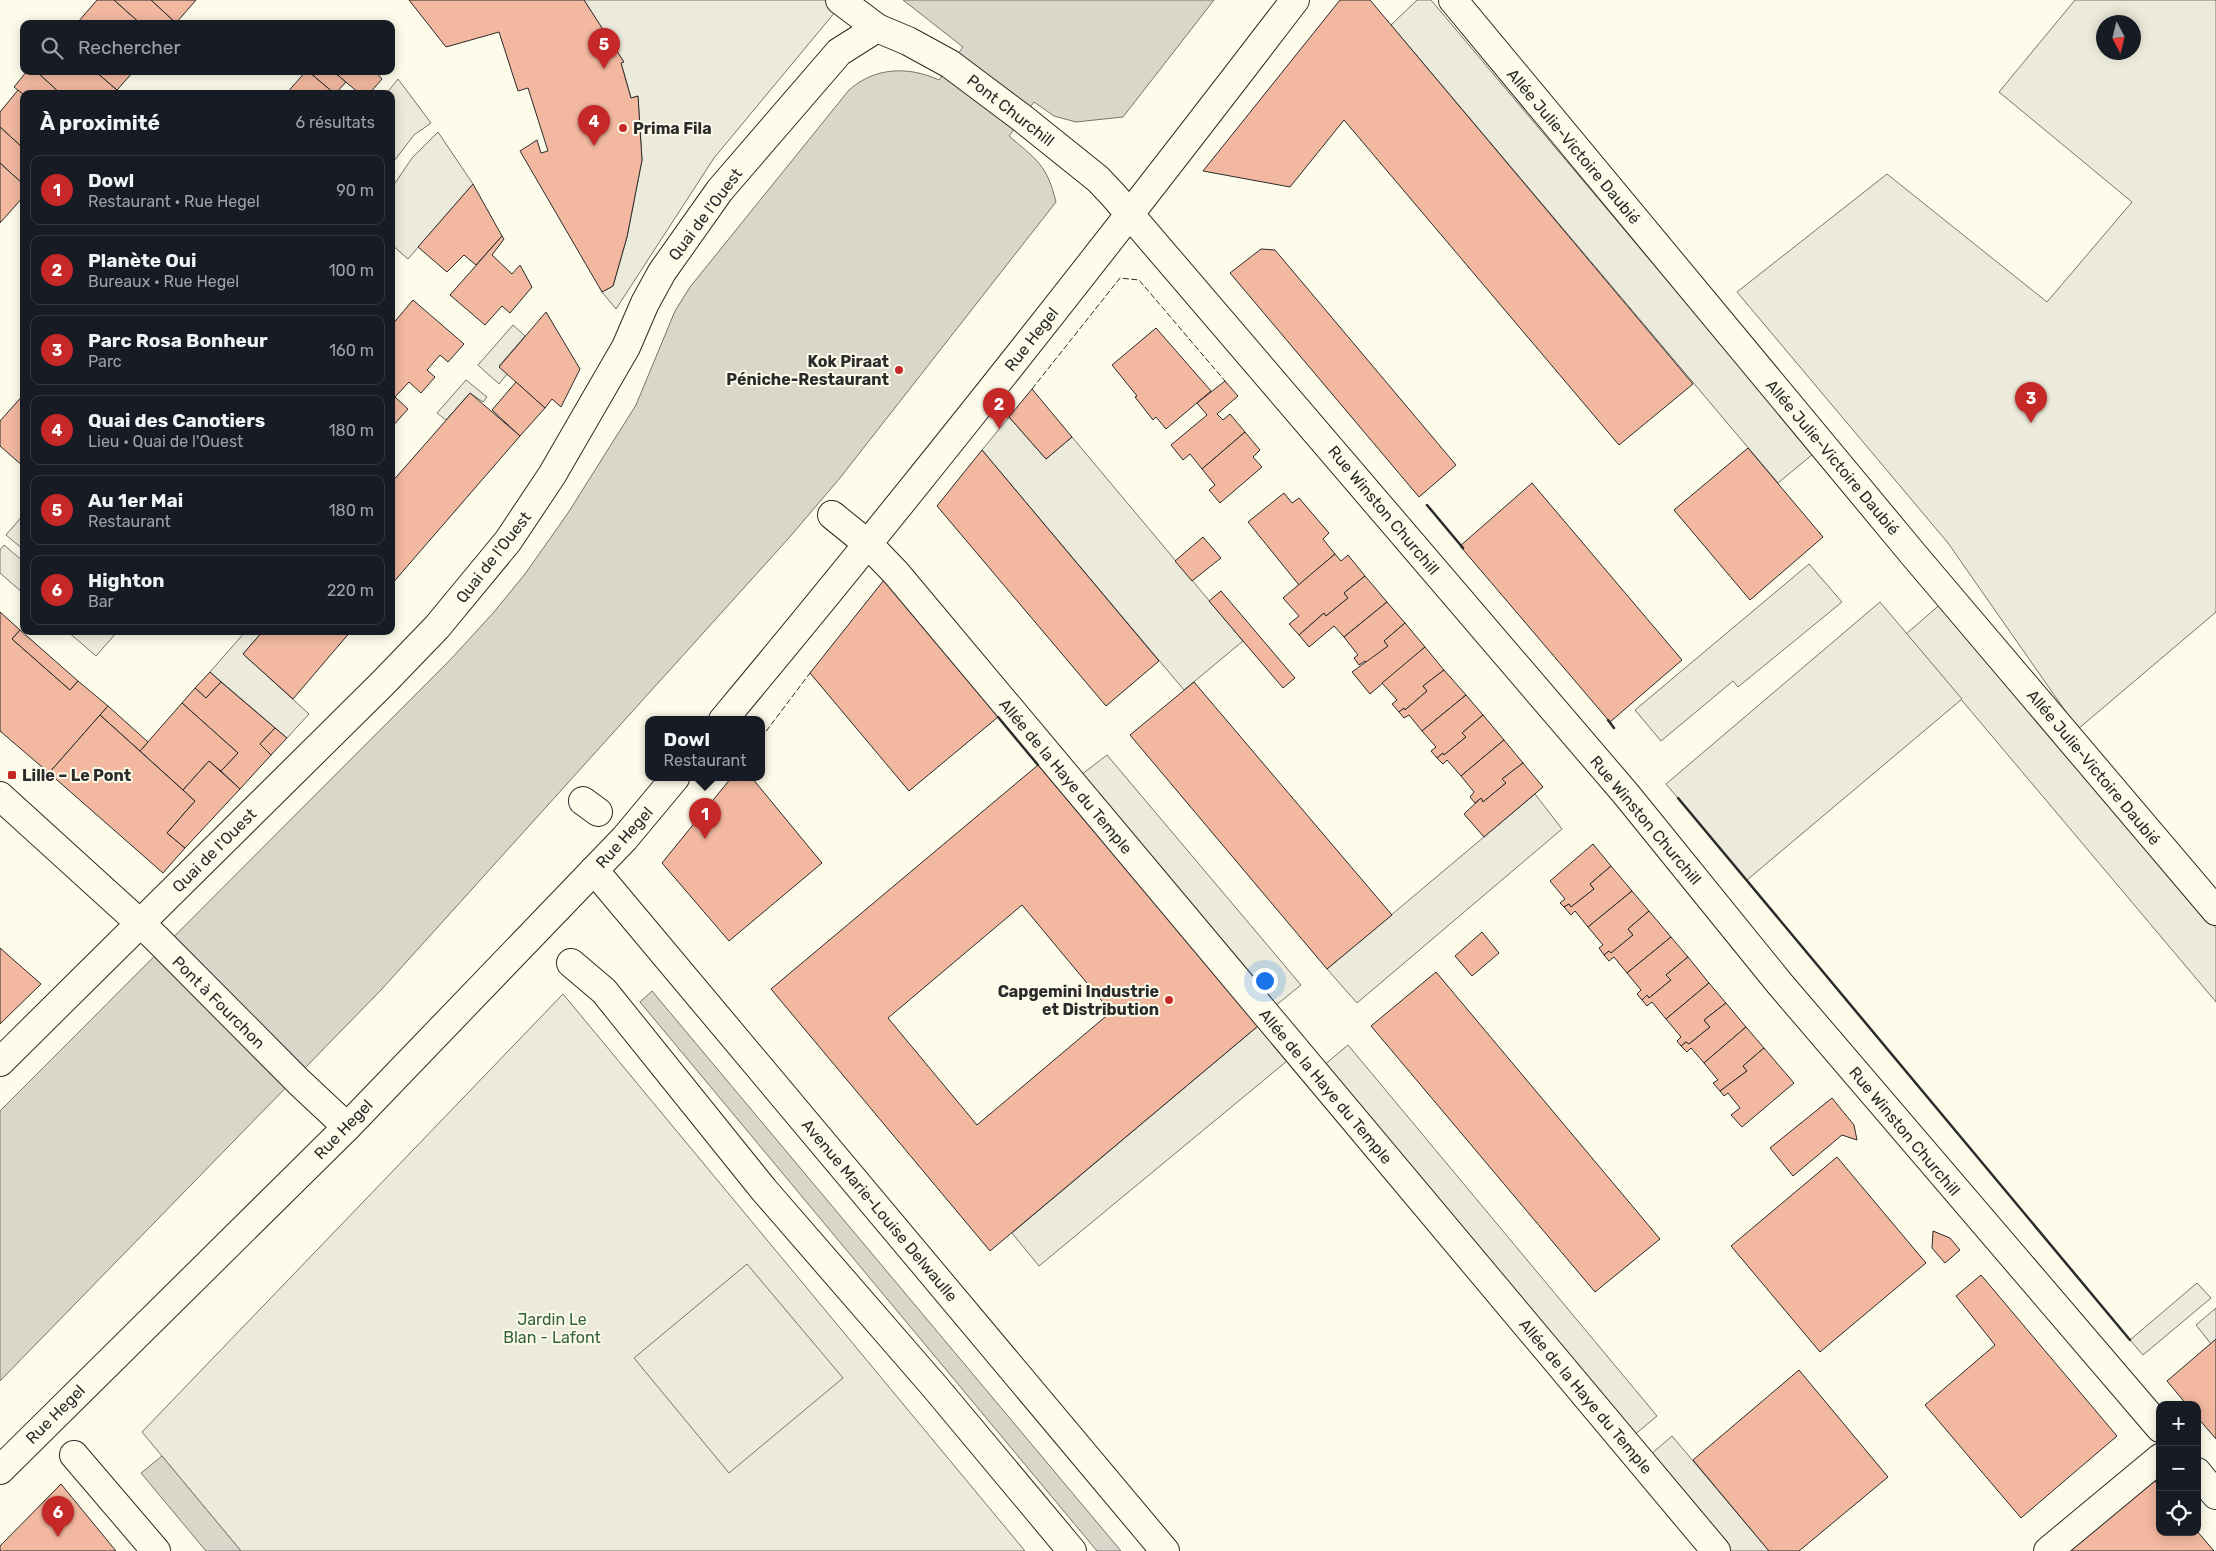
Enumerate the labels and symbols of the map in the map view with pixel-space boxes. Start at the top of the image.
north arrow [2096,15,2141,60]
pin: 5 [588,28,620,69]
street label: Allée Julie-Victoire Daubié [1503,65,1644,228]
street label: Pont Churchill [963,70,1058,150]
pin: 4 [578,105,610,146]
place label: Prima Fila [633,119,712,138]
marker: Prima Fila [617,122,629,134]
street label: Quai de l'Ouest [665,164,746,264]
street label: Rue Hegel [1001,304,1062,375]
place label: Kok Piraat Péniche-Restaurant [726,352,890,389]
marker: Kok Piraat Péniche-Restaurant [893,364,905,376]
street label: Allée Julie-Victoire Daubié [1762,376,1903,539]
pin: 3 [2015,382,2047,423]
pin: 2 [983,388,1015,429]
street label: Rue Winston Churchill [1324,442,1443,579]
street label: Quai de l'Ouest [452,508,535,607]
street label: Allée Julie-Victoire Daubié [2023,686,2164,849]
street label: Allée de la Haye du Temple [995,695,1136,858]
street label: Rue Winston Churchill [1586,752,1705,889]
place label: Lille – Le Pont [22,766,132,785]
marker: Lille – Le Pont [6,769,18,781]
pin: 1 [689,798,721,839]
street label: Rue Hegel [592,803,657,872]
street label: Quai de l'Ouest [168,804,260,896]
street label: Pont à Fourchon [168,952,269,1053]
your location [1252,968,1278,994]
place label: Capgemini Industrie et Distribution [998,982,1159,1019]
marker: Capgemini Industrie et Distribution [1163,994,1175,1006]
street label: Allée de la Haye du Temple [1255,1005,1396,1168]
street label: Rue Winston Churchill [1845,1063,1964,1200]
street label: Rue Hegel [310,1095,377,1163]
street label: Avenue Marie-Louise Delwaulle [798,1115,962,1305]
park label: Jardin Le Blan - Lafont [503,1310,601,1347]
street label: Allée de la Haye du Temple [1515,1315,1656,1478]
street label: Rue Hegel [22,1381,89,1448]
pin: 6 [42,1496,74,1537]

